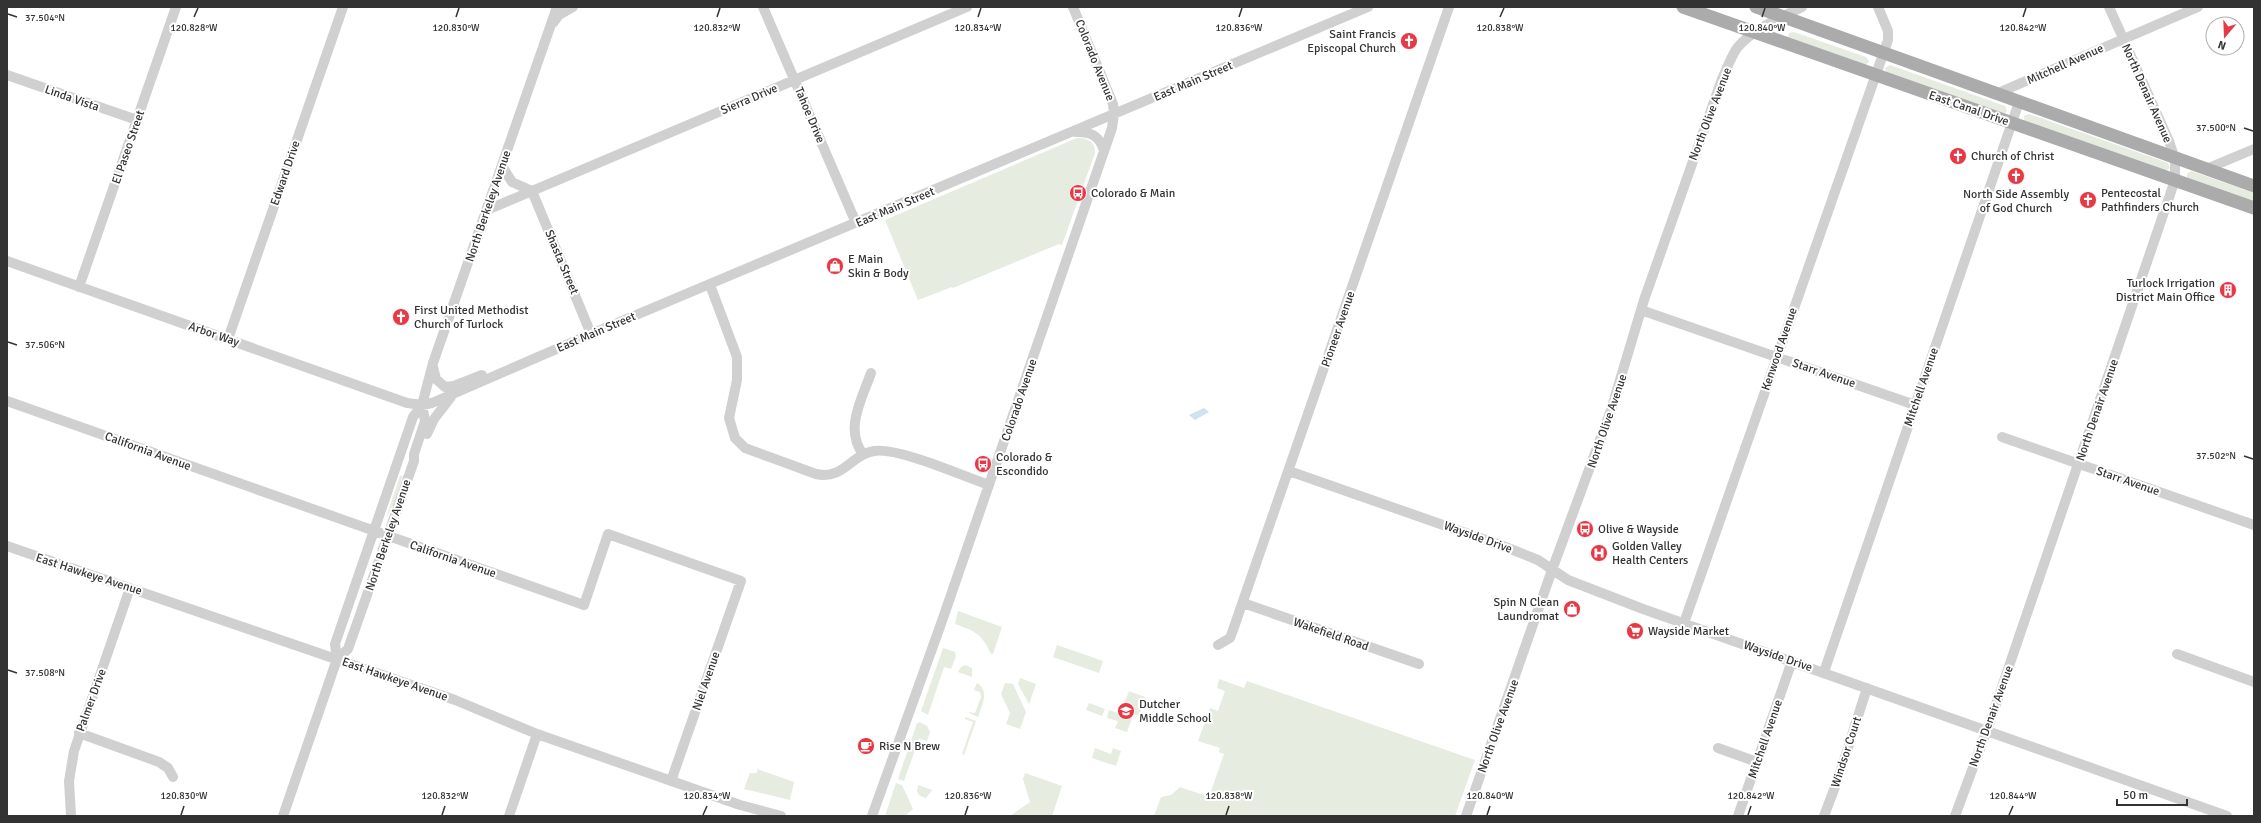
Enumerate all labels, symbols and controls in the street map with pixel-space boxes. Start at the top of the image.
text: 37.504°N [25,12,65,24]
north arrow [2205,16,2245,56]
street label: Colorado Avenue [1071,17,1118,103]
text: 120.828°W [170,22,218,34]
text: 120.830°W [432,22,480,34]
text: 120.832°W [693,22,741,34]
text: 120.834°W [954,22,1002,34]
text: 120.836°W [1215,22,1263,34]
text: 120.838°W [1476,22,1524,34]
text: 120.840°W [1738,22,1786,34]
text: 120.842°W [1999,22,2047,34]
place label: Saint Francis Episcopal Church [1307,27,1396,56]
church icon: Saint Francis Episcopal Church [1399,31,1419,51]
text: N [2216,38,2228,52]
street label: Mitchell Avenue [2025,41,2106,88]
street label: North Denair Avenue [2118,41,2175,145]
street label: East Main Street [1151,58,1235,105]
street label: North Olive Avenue [1686,66,1735,163]
street label: Sierra Drive [719,81,780,118]
street label: Linda Vista [43,82,101,115]
street label: Tahoe Drive [791,85,828,145]
street label: East Canal Drive [1927,88,2011,129]
street label: El Paseo Street [109,108,148,186]
text: 37.500°N [2196,122,2236,134]
street label: Edward Drive [267,139,304,208]
church icon: Church of Christ [1948,146,1968,166]
street label: North Berkeley Avenue [462,148,515,264]
place label: Church of Christ [1971,149,2054,164]
church icon: North Side Assembly of God Church [2006,166,2026,186]
bus stop icon: Colorado & Main [1068,183,1088,203]
street label: East Main Street [853,184,937,231]
place label: Colorado & Main [1091,186,1175,201]
place label: Pentecostal Pathfinders Church [2101,186,2199,215]
place label: North Side Assembly of God Church [1963,187,2069,216]
church icon: Pentecostal Pathfinders Church [2078,190,2098,210]
street label: Shasta Street [541,228,582,297]
place label: E Main Skin & Body [848,252,909,281]
shop icon: E Main Skin & Body [825,256,845,276]
place label: Turlock Irrigation District Main Office [2116,276,2215,305]
building icon: Turlock Irrigation District Main Office [2218,280,2238,300]
street label: Pioneer Avenue [1318,289,1359,369]
place label: First United Methodist Church of Turlock [414,303,529,332]
street label: Kenwood Avenue [1758,306,1801,393]
church icon: First United Methodist Church of Turlock [391,307,411,327]
street label: East Main Street [554,309,638,356]
street label: Arbor Way [186,319,242,350]
text: 37.506°N [25,339,65,351]
street label: Mitchell Avenue [1901,346,1942,428]
street label: Starr Avenue [1790,356,1857,391]
street label: Colorado Avenue [998,357,1041,443]
street label: North Denair Avenue [2073,357,2122,463]
street label: North Olive Avenue [1584,372,1631,470]
street label: California Avenue [103,429,193,474]
place label: Colorado & Escondido [996,450,1053,479]
text: 37.502°N [2196,450,2236,462]
bus stop icon: Colorado & Escondido [973,454,993,474]
street label: Starr Avenue [2094,464,2161,499]
street label: North Berkeley Avenue [362,477,415,593]
street label: Wayside Drive [1442,518,1514,557]
bus stop icon: Olive & Wayside [1575,519,1595,539]
place label: Olive & Wayside [1598,522,1679,537]
street label: California Avenue [408,538,498,581]
place label: Golden Valley Health Centers [1612,539,1688,568]
hospital icon: Golden Valley Health Centers [1589,543,1609,563]
street label: East Hawkeye Avenue [34,550,144,599]
place label: Spin N Clean Laundromat [1493,595,1559,624]
shop icon: Spin N Clean Laundromat [1562,599,1582,619]
street label: Wakefield Road [1291,615,1371,654]
supermarket icon: Wayside Market [1625,621,1645,641]
place label: Wayside Market [1648,624,1729,639]
street label: Wayside Drive [1742,638,1814,675]
street label: Niel Avenue [689,650,724,713]
street label: East Hawkeye Avenue [340,654,450,705]
street label: North Denair Avenue [1966,663,2017,769]
text: 37.508°N [25,667,65,679]
street label: Palmer Drive [73,667,110,734]
street label: North Olive Avenue [1475,677,1522,775]
place label: Dutcher Middle School [1139,697,1212,726]
street label: Mitchell Avenue [1745,698,1786,780]
school or university icon: Dutcher Middle School [1116,701,1136,721]
street label: Windsor Court [1828,715,1865,790]
cafe icon: Rise N Brew [856,736,876,756]
place label: Rise N Brew [879,739,940,754]
scale bar [2117,781,2187,807]
text: 50 m [2123,788,2148,803]
text: 120.830°W [160,790,208,802]
text: 120.832°W [421,790,469,802]
text: 120.834°W [683,790,731,802]
text: 120.836°W [944,790,992,802]
text: 120.838°W [1205,790,1253,802]
text: 120.840°W [1466,790,1514,802]
text: 120.842°W [1727,790,1775,802]
text: 120.844°W [1989,790,2037,802]

